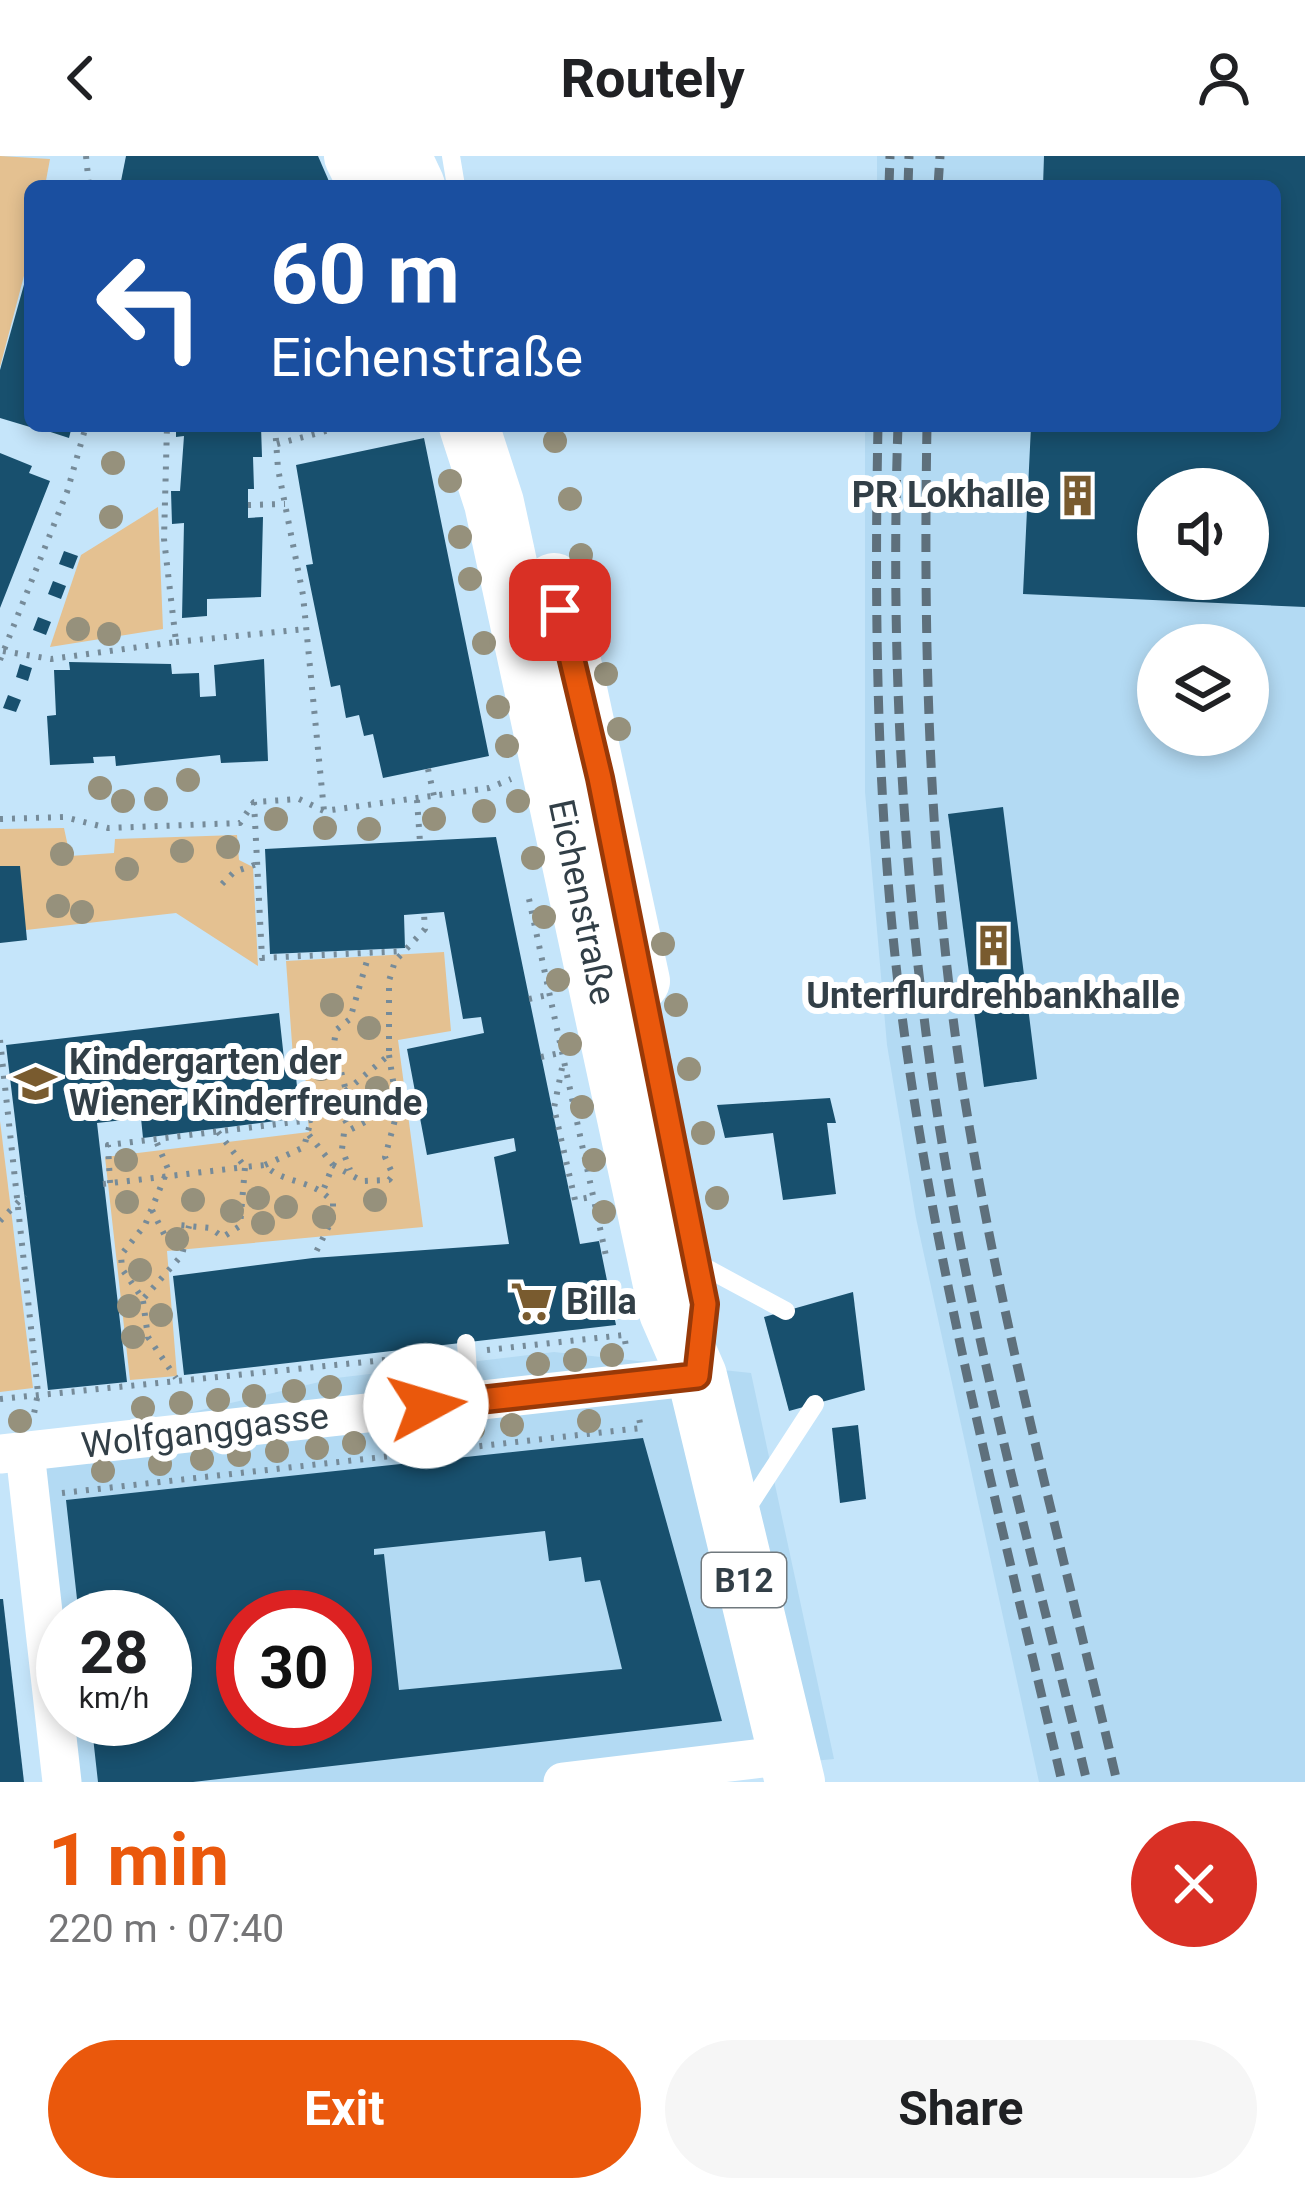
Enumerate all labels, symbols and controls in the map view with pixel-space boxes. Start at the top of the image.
icon: back [48,45,114,111]
icon: person [1191,45,1257,111]
text: Routely [560,47,745,110]
text: 60 m [270,225,460,324]
icon: left [72,228,228,384]
text: Eichenstraße [270,326,583,389]
map controls [1137,468,1269,756]
button: sound [1137,468,1269,600]
building icon: PR Lokhalle [1055,472,1101,518]
place label: PR Lokhalle [852,474,1044,516]
pin [509,559,611,661]
icon: arrive [527,577,593,643]
button: layers [1137,624,1269,756]
street label: Eichenstraße [540,796,624,1008]
building icon: Unterflurdrehbankhalle [970,923,1016,969]
place label: Unterflurdrehbankhalle [806,975,1180,1017]
place label: Kindergarten der Wiener Kinderfreunde [69,1041,422,1124]
school or university icon: Kindergarten der Wiener Kinderfreunde [12,1060,58,1106]
supermarket icon: Billa [509,1279,555,1325]
place label: Billa [566,1281,637,1323]
position arrow [363,1343,489,1469]
street label: Wolfganggasse [79,1395,331,1467]
road number: B12 [702,1553,786,1607]
speed limit sign: 30 [216,1590,372,1746]
text: 28 [80,1617,148,1688]
text: km/h [79,1680,149,1715]
text: 1 min [48,1818,229,1903]
button: close [1131,1821,1257,1947]
text: 220 m · 07:40 [48,1906,284,1952]
button: Exit [48,2040,641,2178]
button: Share [665,2040,1257,2178]

